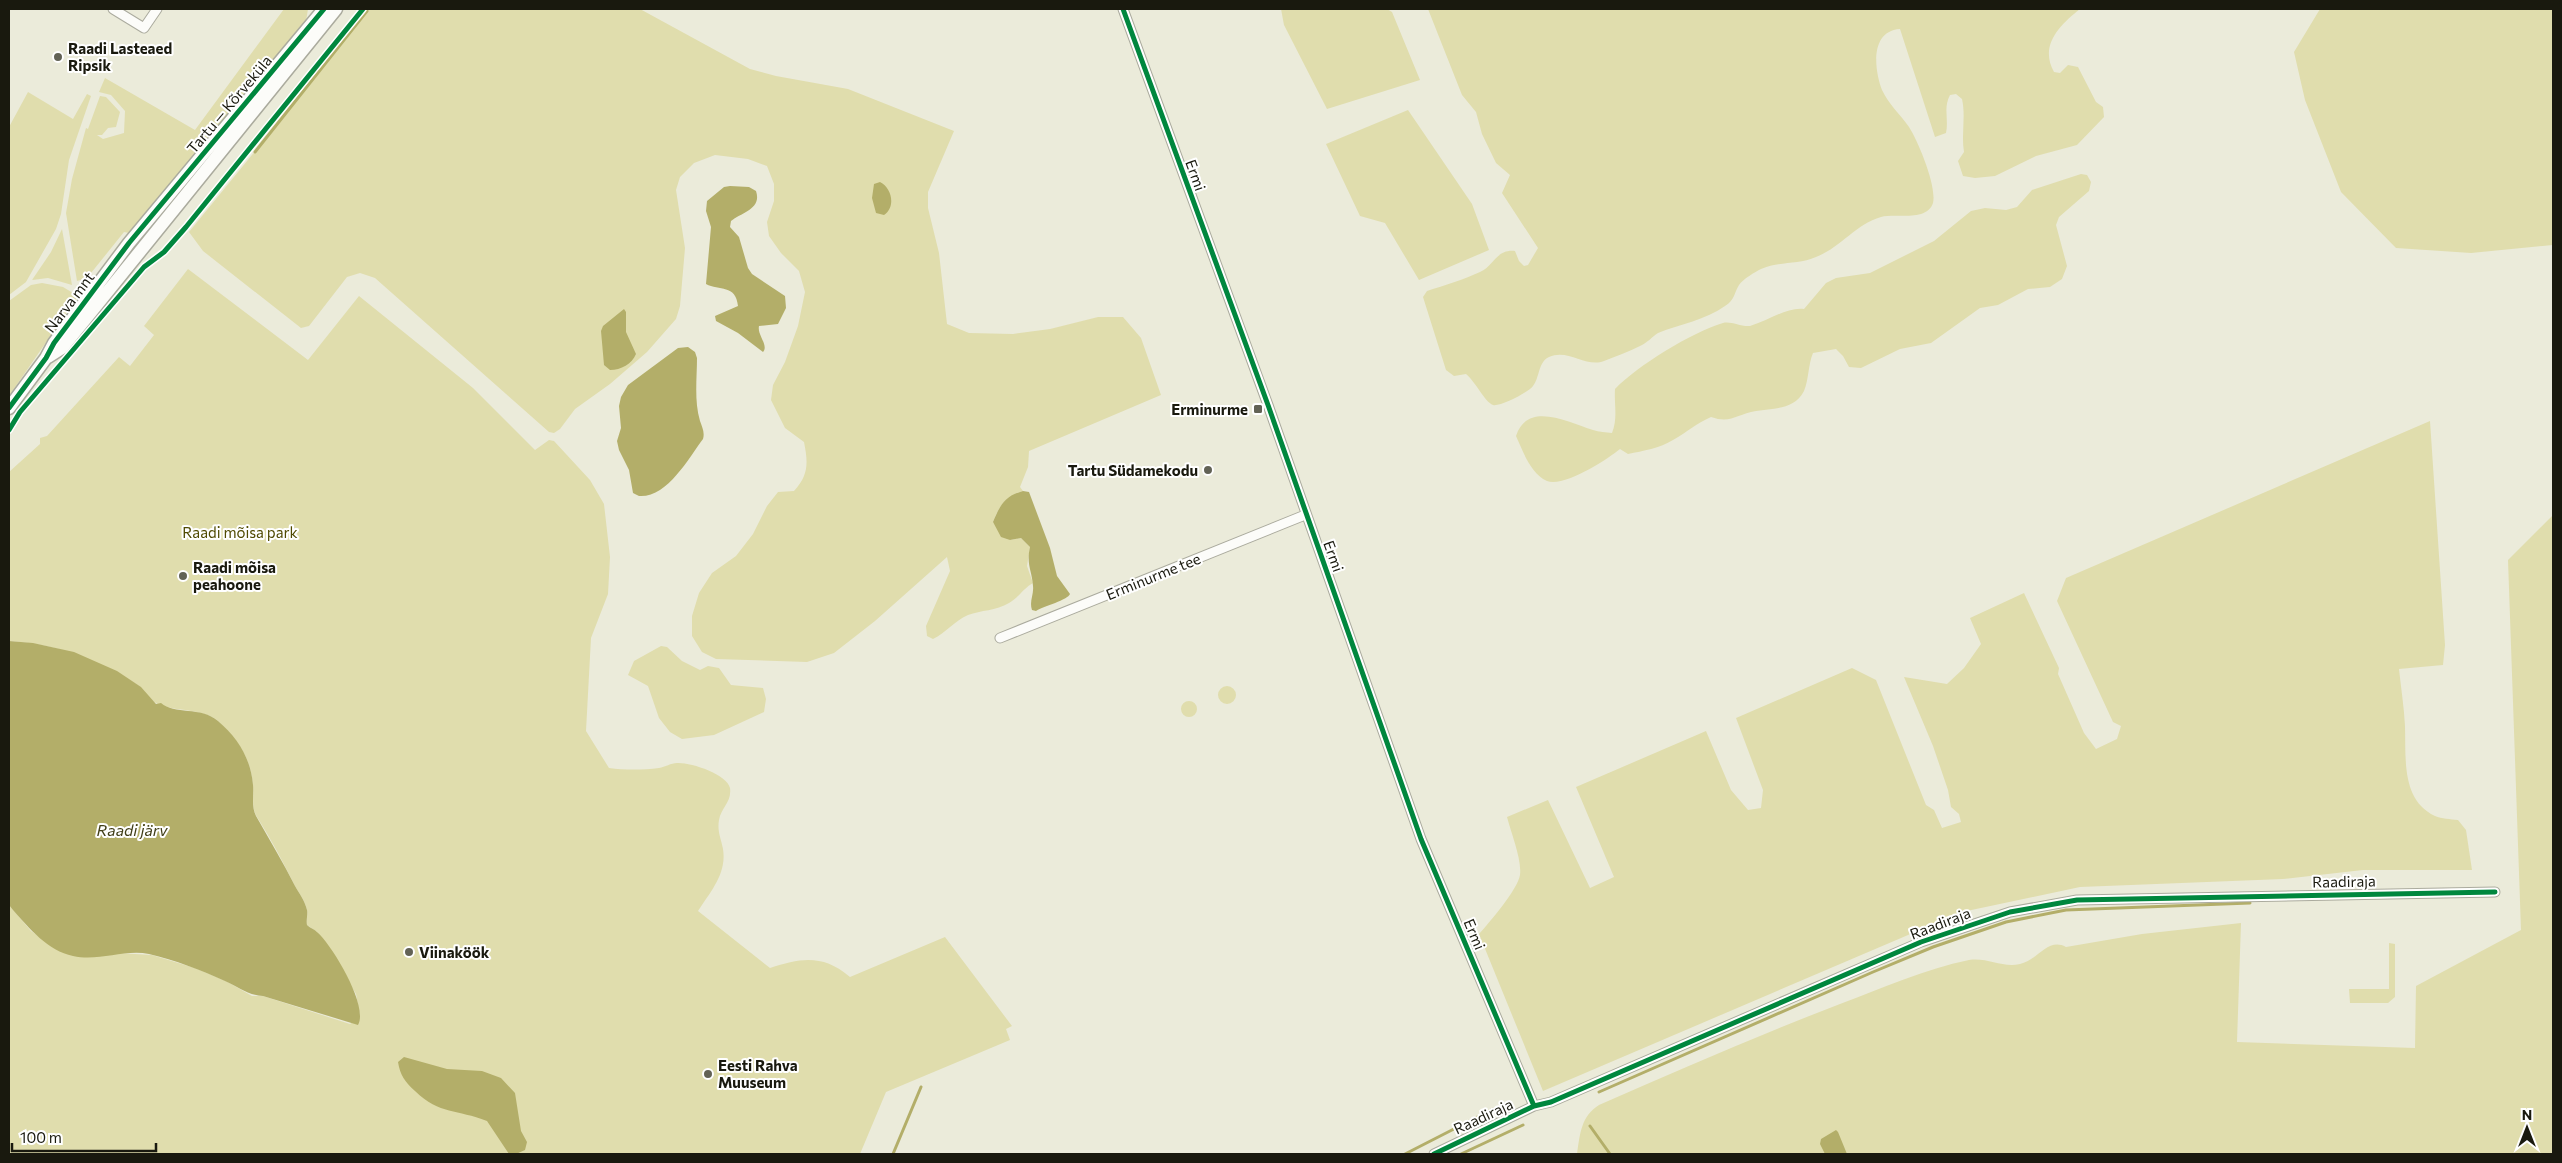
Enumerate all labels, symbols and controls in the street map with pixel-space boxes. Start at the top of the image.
place label: Raadi Lasteaed Ripsik [68,39,172,74]
marker: Raadi Lasteaed Ripsik [52,51,64,63]
street label: Tartu — Kõrveküla [183,51,275,157]
street label: Ermi [1182,157,1210,193]
street label: Narva mnt [40,268,98,336]
place label: Erminurme [1171,400,1248,418]
marker: Erminurme [1252,403,1264,415]
place label: Tartu Südamekodu [1068,461,1198,479]
marker: Tartu Südamekodu [1202,464,1214,476]
park label: Raadi mõisa park [182,523,298,541]
street label: Ermi [1320,538,1348,574]
street label: Erminurme tee [1103,549,1203,603]
place label: Raadi mõisa peahoone [193,558,276,593]
marker: Raadi mõisa peahoone [177,570,189,582]
water label: Raadi järv [97,820,168,839]
street label: Raadiraja [2312,871,2376,891]
street label: Raadiraja [1907,903,1973,943]
street label: Ermi [1460,916,1490,952]
place label: Viinaköök [419,943,490,961]
marker: Viinaköök [403,946,415,958]
place label: Eesti Rahva Muuseum [718,1056,798,1091]
marker: Eesti Rahva Muuseum [702,1068,714,1080]
street label: Raadiraja [1450,1094,1516,1138]
north arrow [2502,1103,2552,1153]
text: N [2522,1106,2532,1123]
scale bar [12,1120,156,1152]
text: 100 m [20,1128,62,1146]

